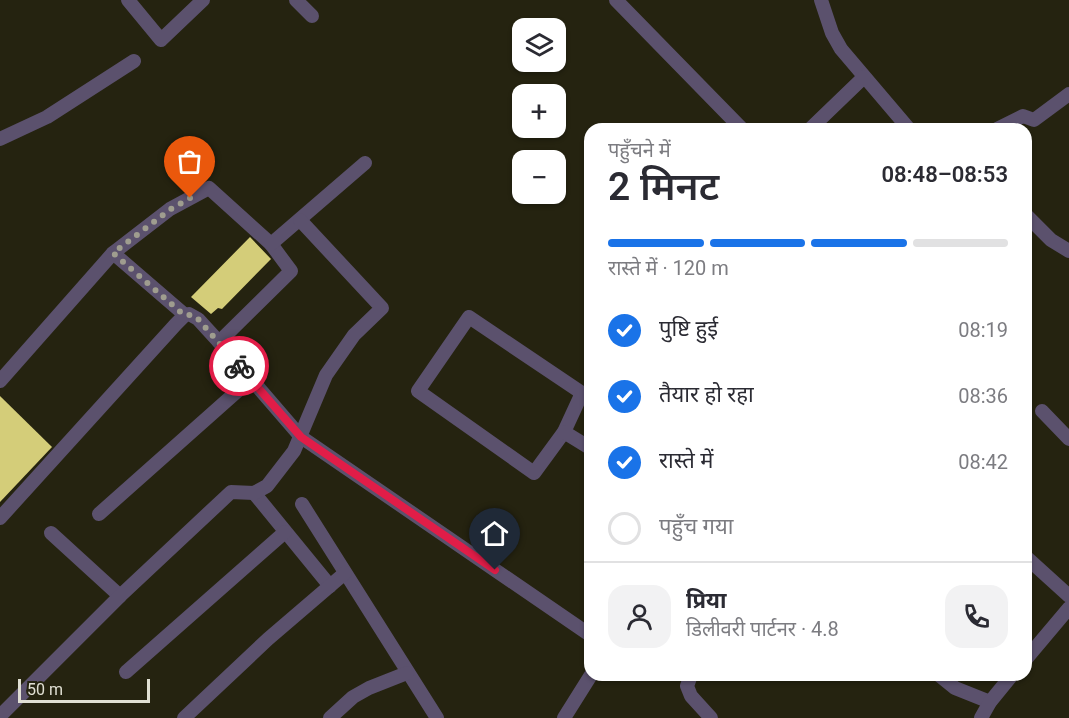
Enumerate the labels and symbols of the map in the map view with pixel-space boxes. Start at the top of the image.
pin [164,136,215,198]
courier [209,336,269,396]
pin [469,508,520,570]
scale bar [18,676,150,704]

